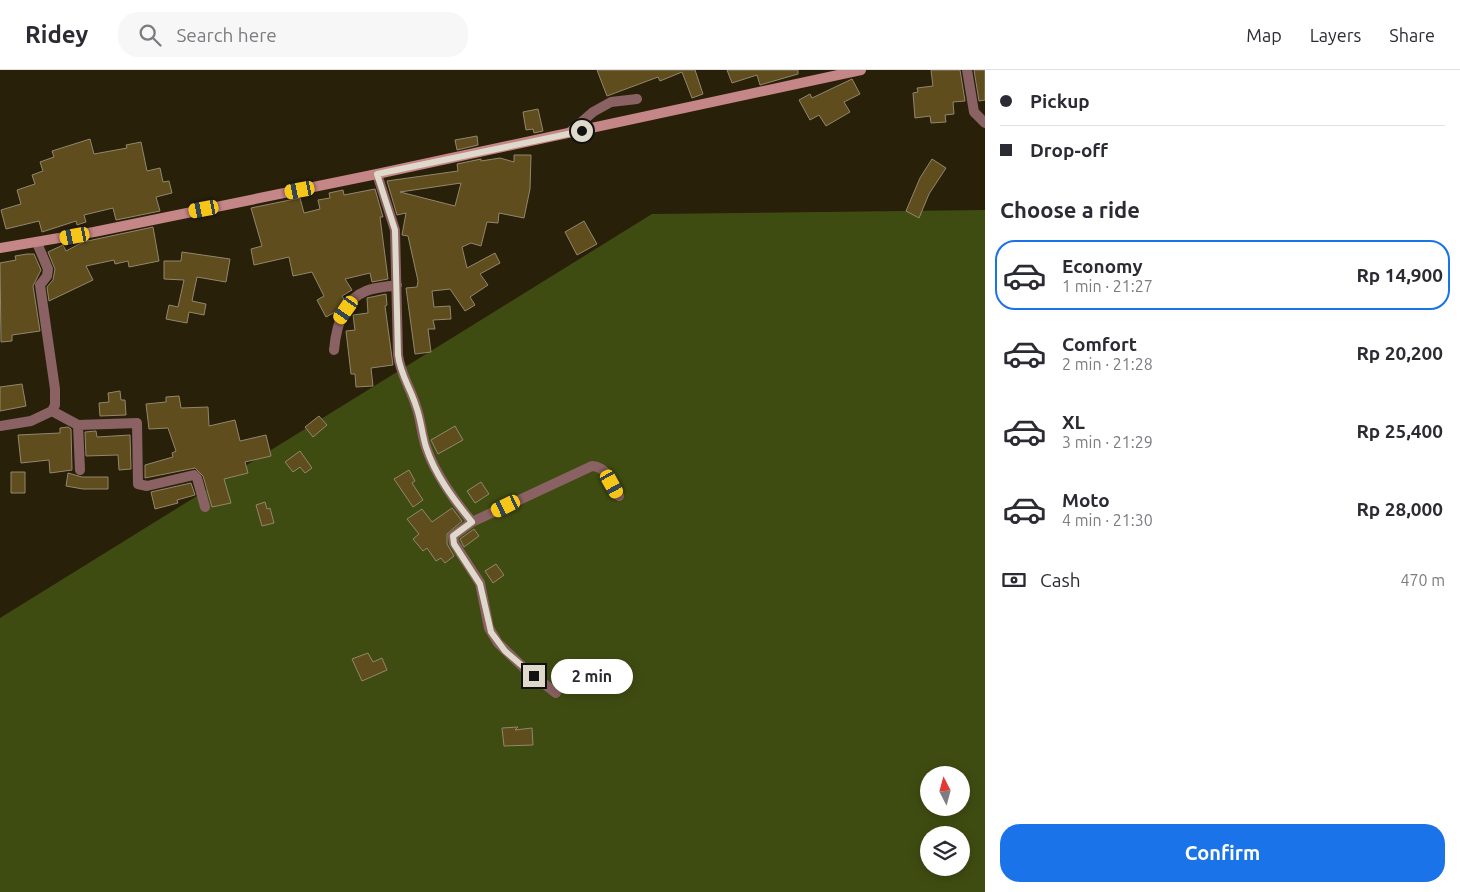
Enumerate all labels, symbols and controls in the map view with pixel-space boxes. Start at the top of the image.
search box [118,12,468,57]
text: Ridey [25,21,88,48]
icon: search [136,21,164,49]
text: Search here [176,24,277,46]
text: Map [1246,25,1282,45]
text: Layers [1310,25,1361,45]
text: Share [1389,25,1435,45]
text: Pickup [1030,90,1090,112]
route start [571,120,593,142]
text: Drop-off [1030,139,1108,161]
car [283,180,316,200]
text: Choose a ride [1000,197,1140,222]
car [187,199,220,219]
car [58,226,91,246]
icon: car [1002,253,1047,298]
text: Economy [1062,255,1143,277]
text: Rp 14,900 [1356,264,1443,286]
text: 1 min · 21:27 [1062,277,1153,295]
car [331,293,360,327]
icon: car [1002,331,1047,376]
text: Comfort [1062,333,1137,355]
text: Rp 20,200 [1356,342,1443,364]
text: 2 min · 21:28 [1062,355,1153,373]
icon: car [1002,409,1047,454]
text: XL [1062,411,1085,433]
text: Rp 25,400 [1356,420,1443,442]
text: 3 min · 21:29 [1062,433,1153,451]
car [598,467,625,501]
icon: car [1002,487,1047,532]
text: Moto [1062,489,1110,511]
car [489,493,522,519]
text: Rp 28,000 [1356,498,1443,520]
text: 4 min · 21:30 [1062,511,1153,529]
icon: cash [1000,566,1028,594]
text: Cash [1040,569,1081,591]
text: 470 m [1400,571,1445,589]
callout: 2 min [552,658,634,694]
route end [523,665,545,687]
text: 2 min [572,667,612,685]
north arrow [920,766,970,816]
map controls [920,766,970,876]
button: Confirm [1000,824,1445,882]
button: layers [920,826,970,876]

